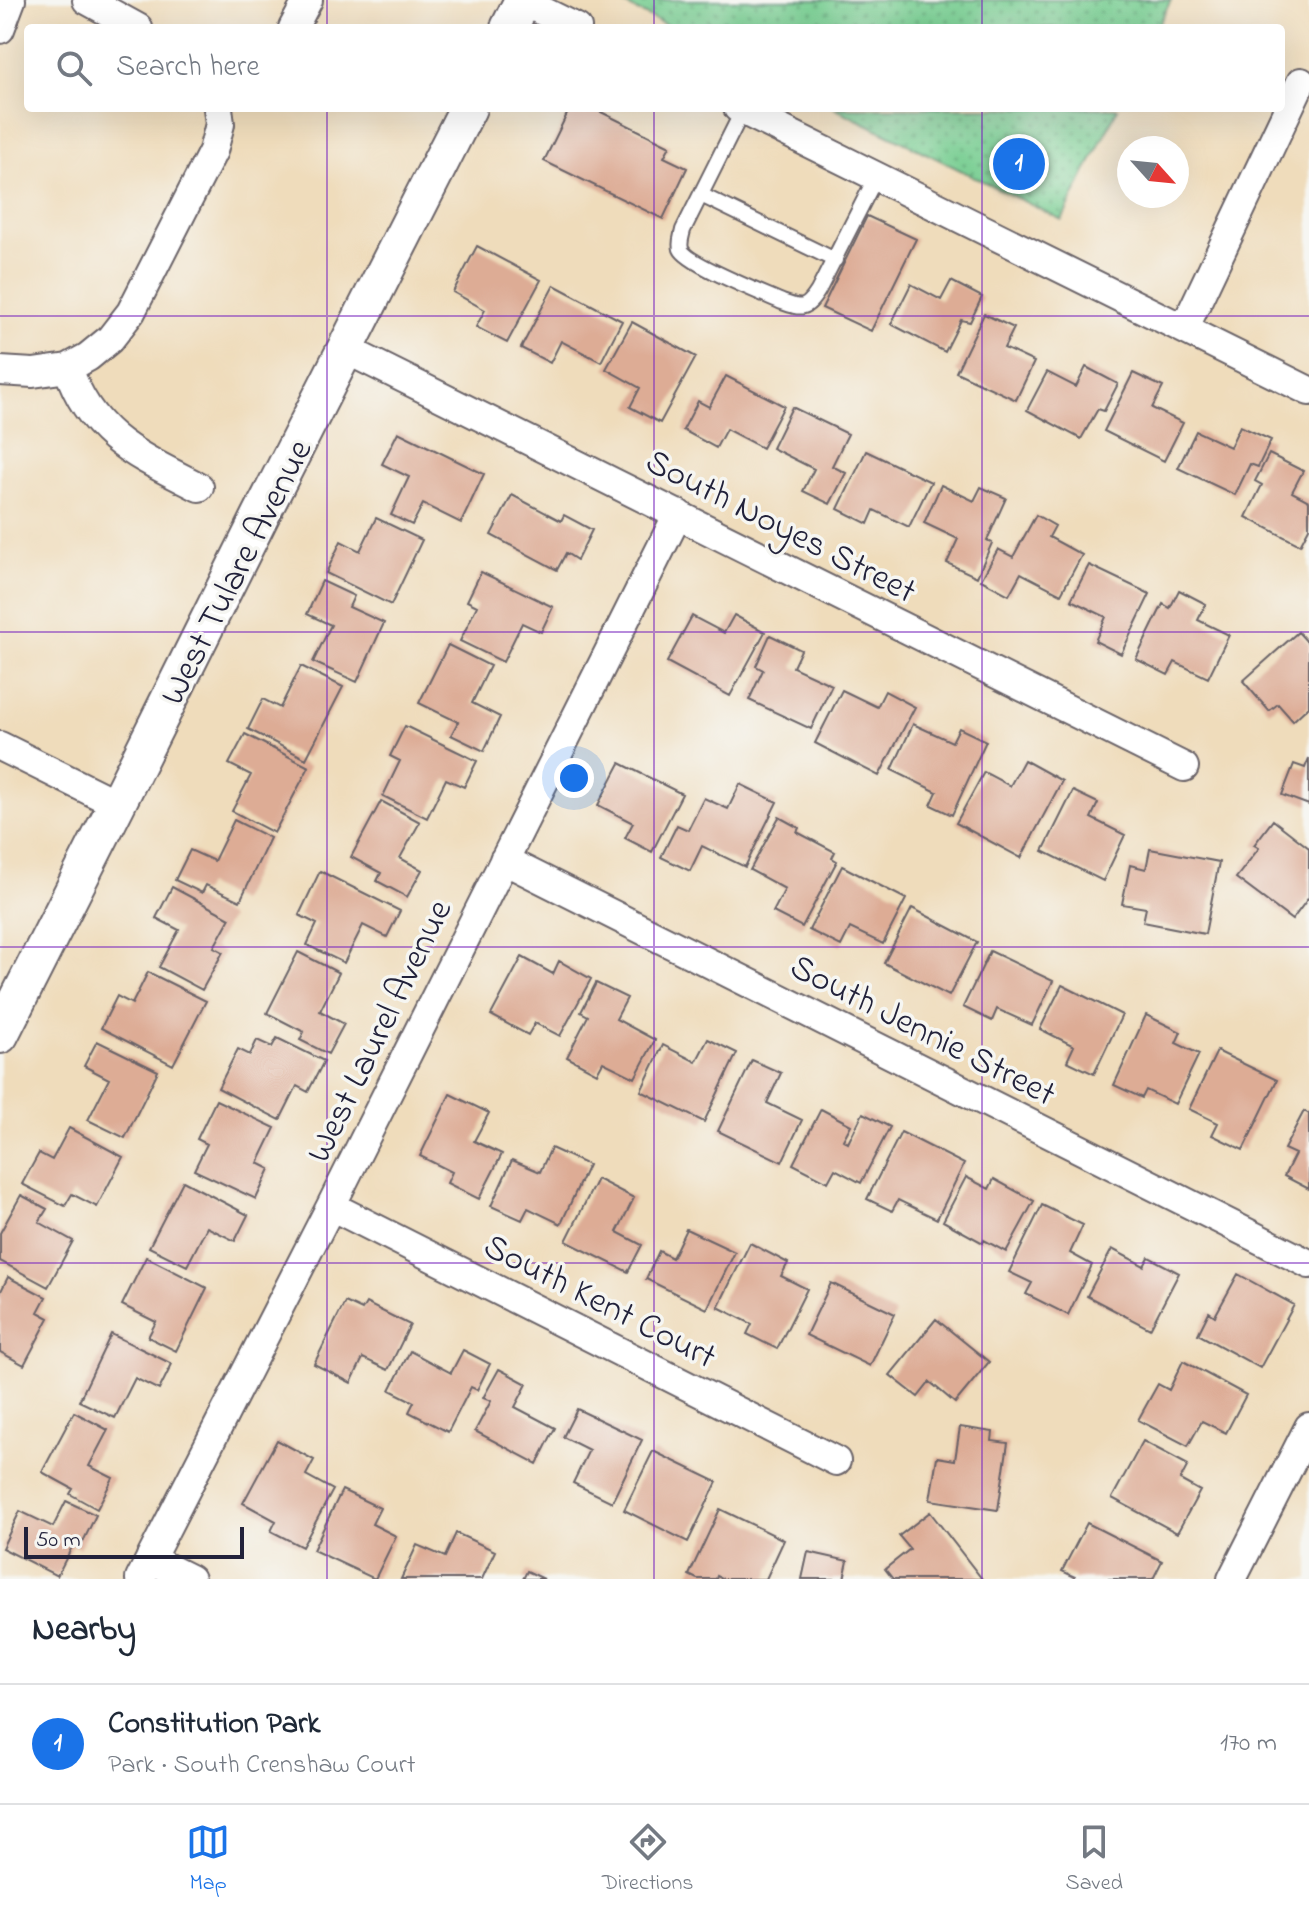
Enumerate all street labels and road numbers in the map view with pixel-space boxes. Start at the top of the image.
street label: West Tulare Avenue [148,430,328,715]
street label: South Noyes Street [635,437,925,619]
street label: West Laurel Avenue [294,891,468,1172]
street label: South Jennie Street [780,942,1064,1122]
street label: South Kent Court [473,1221,725,1385]

